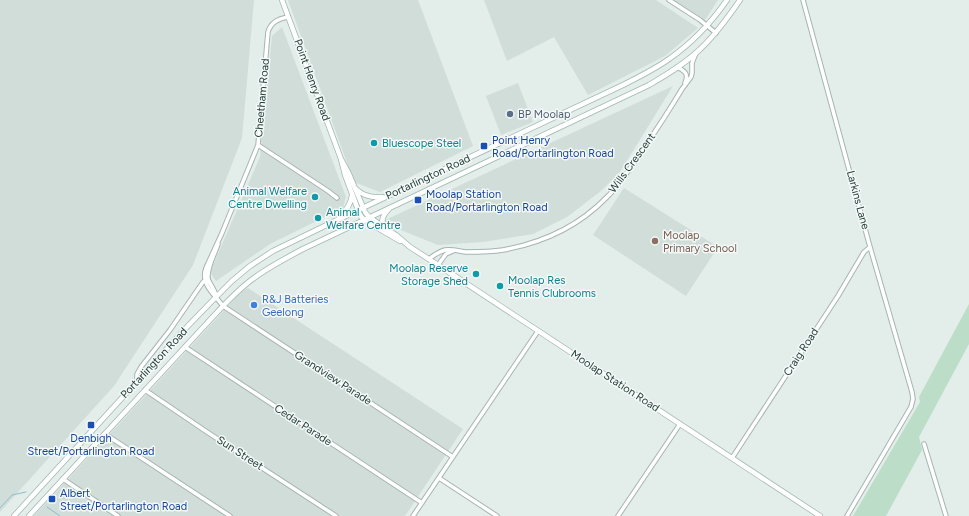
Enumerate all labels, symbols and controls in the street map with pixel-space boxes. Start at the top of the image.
street label: Point Henry Road [291,37,333,123]
street label: Cheetham Road [252,58,272,138]
place label: BP Moolap [518,108,571,121]
marker: BP Moolap [505,109,515,119]
street label: Wills Crescent [606,131,658,195]
place label: Point Henry Road/Portarlington Road [492,134,614,160]
place label: Bluescope Steel [382,137,461,150]
marker: Bluescope Steel [369,138,379,148]
marker: Point Henry Road/Portarlington Road [479,141,489,151]
street label: Portarlington Road [384,152,472,202]
street label: Larkins Lane [844,169,872,231]
place label: Animal Welfare Centre Dwelling [228,185,307,211]
place label: Moolap Station Road/Portarlington Road [426,188,548,214]
marker: Animal Welfare Centre Dwelling [310,192,320,202]
marker: Moolap Station Road/Portarlington Road [413,195,423,205]
place label: Animal Welfare Centre [326,206,401,232]
marker: Animal Welfare Centre [313,213,323,223]
place label: Moolap Primary School [663,229,737,255]
marker: Moolap Primary School [650,236,660,246]
place label: Moolap Reserve Storage Shed [389,262,468,288]
marker: Moolap Reserve Storage Shed [471,269,481,279]
place label: Moolap Res Tennis Clubrooms [508,274,596,300]
marker: Moolap Res Tennis Clubrooms [495,281,505,291]
place label: R&J Batteries Geelong [262,293,328,319]
marker: R&J Batteries Geelong [249,300,259,310]
street label: Portarlington Road [118,325,190,401]
street label: Craig Road [781,326,821,378]
street label: Moolap Station Road [568,347,662,415]
street label: Grandview Parade [292,348,374,408]
street label: Cedar Parade [272,402,334,448]
marker: Denbigh Street/Portarlington Road [86,420,96,430]
place label: Denbigh Street/Portarlington Road [27,432,155,458]
street label: Sun Street [214,433,266,473]
place label: Albert Street/Portarlington Road [60,487,187,513]
marker: Albert Street/Portarlington Road [47,494,57,504]

